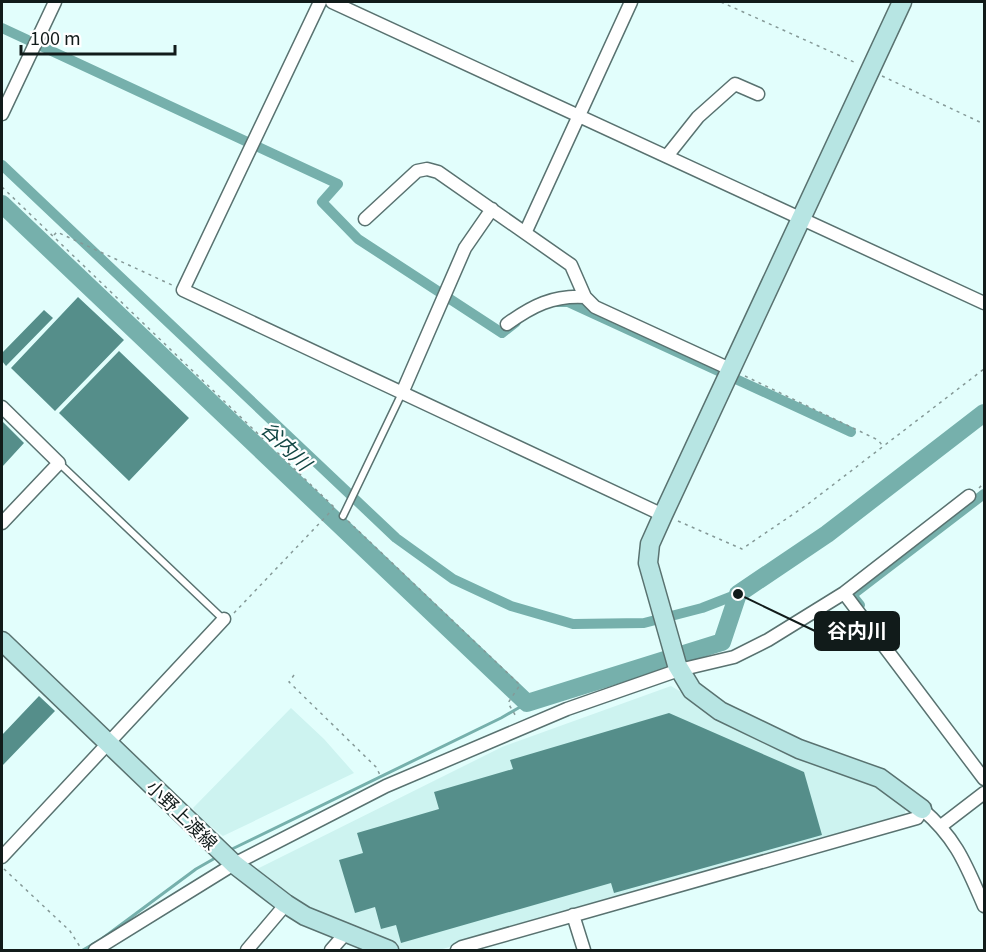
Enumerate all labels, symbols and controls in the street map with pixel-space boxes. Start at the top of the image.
scale bar [21,18,176,56]
text: 100 m [30,24,81,50]
water label: 谷内川 [255,414,320,478]
callout: 谷内川 [815,612,899,650]
text: 谷内川 [827,615,887,644]
street label: 小野上渡線 [142,773,224,855]

